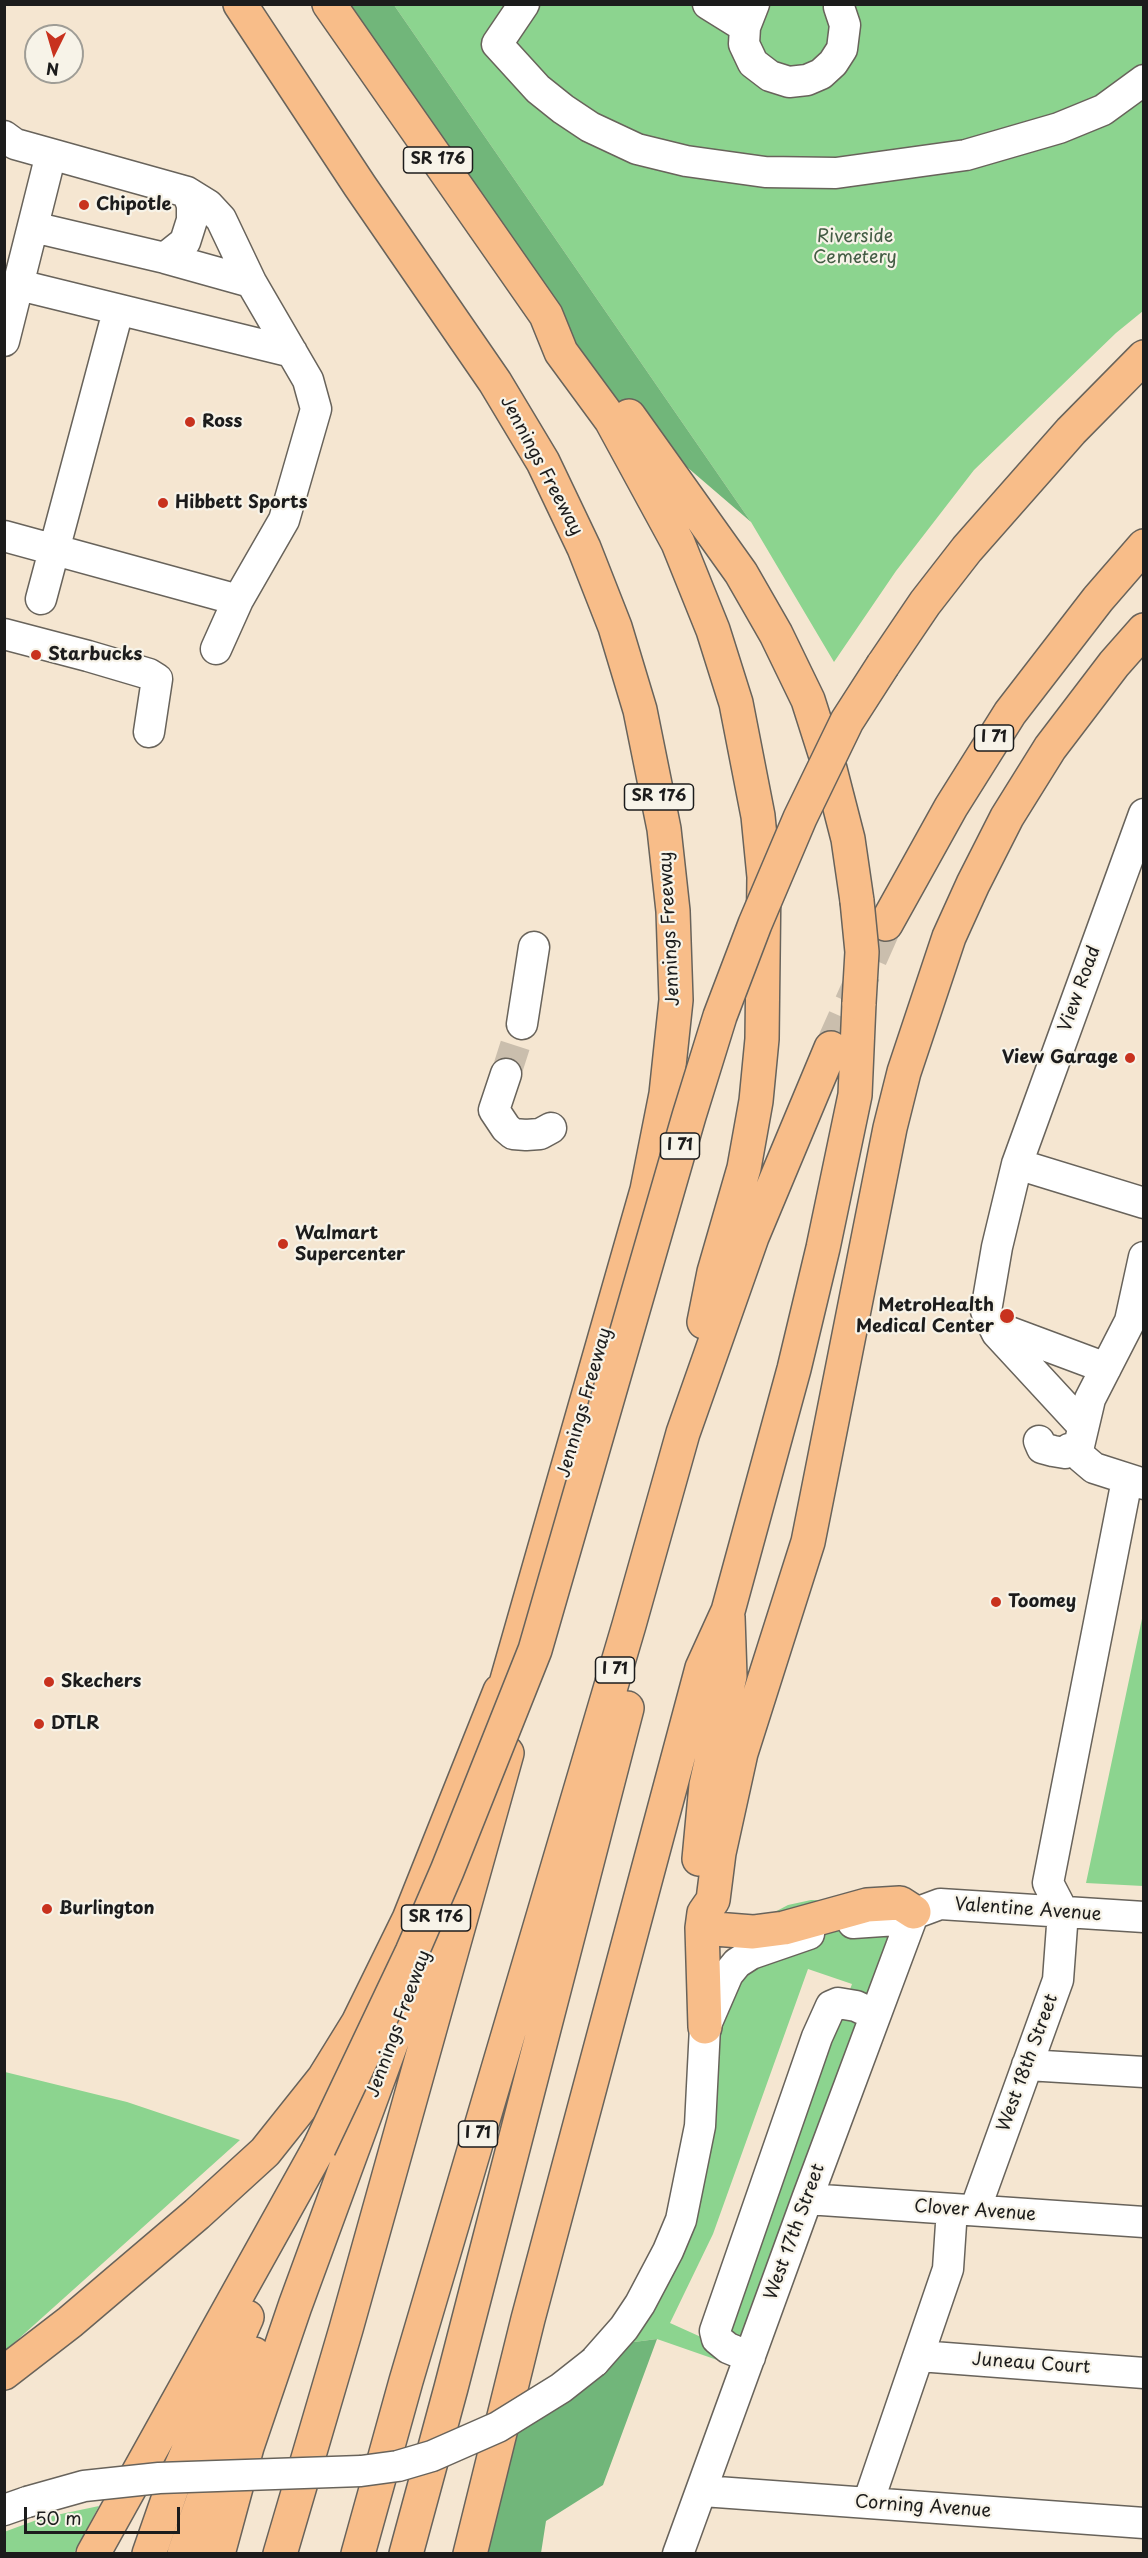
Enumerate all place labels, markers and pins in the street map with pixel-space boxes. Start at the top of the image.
place label: Chipotle [96,194,172,216]
marker: Chipotle [77,198,91,212]
place label: Ross [202,411,242,433]
marker: Ross [183,415,197,429]
place label: Hibbett Sports [175,492,307,514]
marker: Hibbett Sports [156,496,170,510]
place label: Starbucks [48,644,142,666]
marker: Starbucks [29,648,43,662]
place label: View Garage [1002,1047,1118,1069]
marker: View Garage [1123,1051,1137,1065]
place label: Walmart Supercenter [295,1223,405,1266]
marker: Walmart Supercenter [276,1237,290,1251]
place label: MetroHealth Medical Center [856,1295,994,1338]
marker: MetroHealth Medical Center [998,1307,1016,1325]
place label: Toomey [1008,1591,1076,1613]
marker: Toomey [989,1595,1003,1609]
place label: Skechers [61,1671,141,1693]
marker: Skechers [42,1675,56,1689]
place label: DTLR [51,1713,99,1735]
marker: DTLR [32,1717,46,1731]
place label: Burlington [59,1898,155,1920]
marker: Burlington [40,1902,54,1916]

